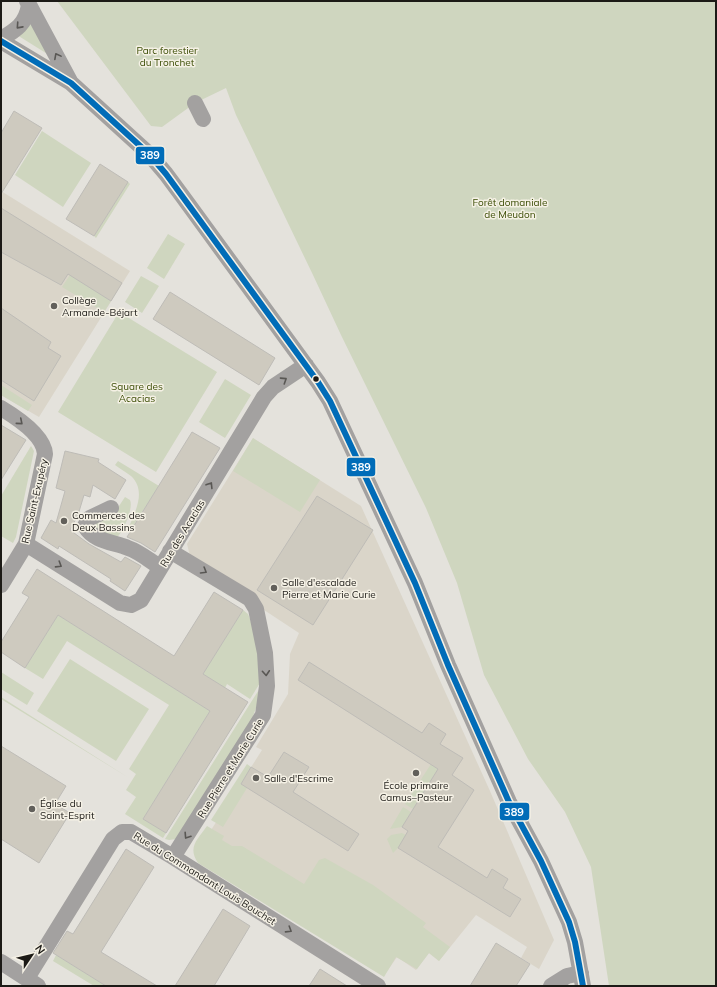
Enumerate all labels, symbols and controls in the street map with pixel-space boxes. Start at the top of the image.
one-way arrow [17,21,24,28]
park label: Parc forestier du Tronchet [136,44,198,69]
one-way arrow [54,53,62,60]
line badge: 389 [135,146,165,165]
text: 389 [140,148,160,162]
park label: Forêt domaniale de Meudon [473,196,547,221]
place label: Collège Armande-Béjart [62,294,138,319]
marker: Collège Armande-Béjart [49,301,59,311]
unlabelled marker [311,374,321,384]
one-way arrow [280,377,287,385]
park label: Square des Acacias [111,380,163,405]
one-way arrow [16,417,23,424]
street label: Rue Saint-Exupéry [18,457,51,545]
line badge: 389 [346,457,376,477]
text: 389 [351,460,371,474]
one-way arrow [206,482,213,489]
street label: Rue des Acacias [157,497,208,569]
place label: Commerces des Deux Bassins [72,509,145,534]
marker: Commerces des Deux Bassins [59,516,69,526]
one-way arrow [55,560,62,567]
one-way arrow [200,567,207,574]
place label: Salle d'escalade Pierre et Marie Curie [282,576,376,601]
marker: Salle d'escalade Pierre et Marie Curie [269,583,279,593]
one-way arrow [261,670,270,676]
street label: Rue Pierre et Marie Curie [195,716,266,820]
marker: École primaire Camus–Pasteur [411,768,421,778]
place label: Salle d'Escrime [264,772,333,785]
marker: Salle d'Escrime [251,773,261,783]
place label: École primaire Camus–Pasteur [380,779,453,804]
place label: Église du Saint-Esprit [40,797,95,822]
line badge: 389 [499,802,530,821]
marker: Église du Saint-Esprit [27,804,37,814]
text: 389 [504,805,524,819]
street label: Rue du Commandant Louis Bouchet [131,829,279,928]
one-way arrow [185,832,192,839]
one-way arrow [285,926,292,933]
north arrow [12,935,52,975]
text: N [32,942,48,957]

